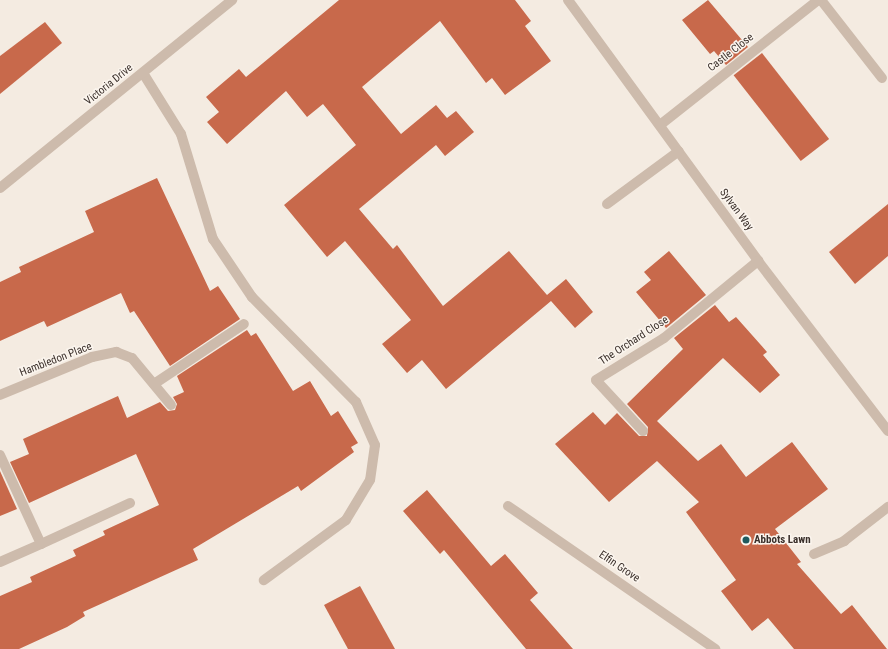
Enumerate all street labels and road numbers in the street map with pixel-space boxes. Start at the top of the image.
street label: Castle Close [705,31,757,75]
street label: Victoria Drive [82,62,136,108]
street label: Sylvan Way [716,186,756,234]
street label: The Orchard Close [597,314,671,368]
street label: Hambledon Place [18,340,94,380]
street label: Elfin Grove [596,549,642,585]

